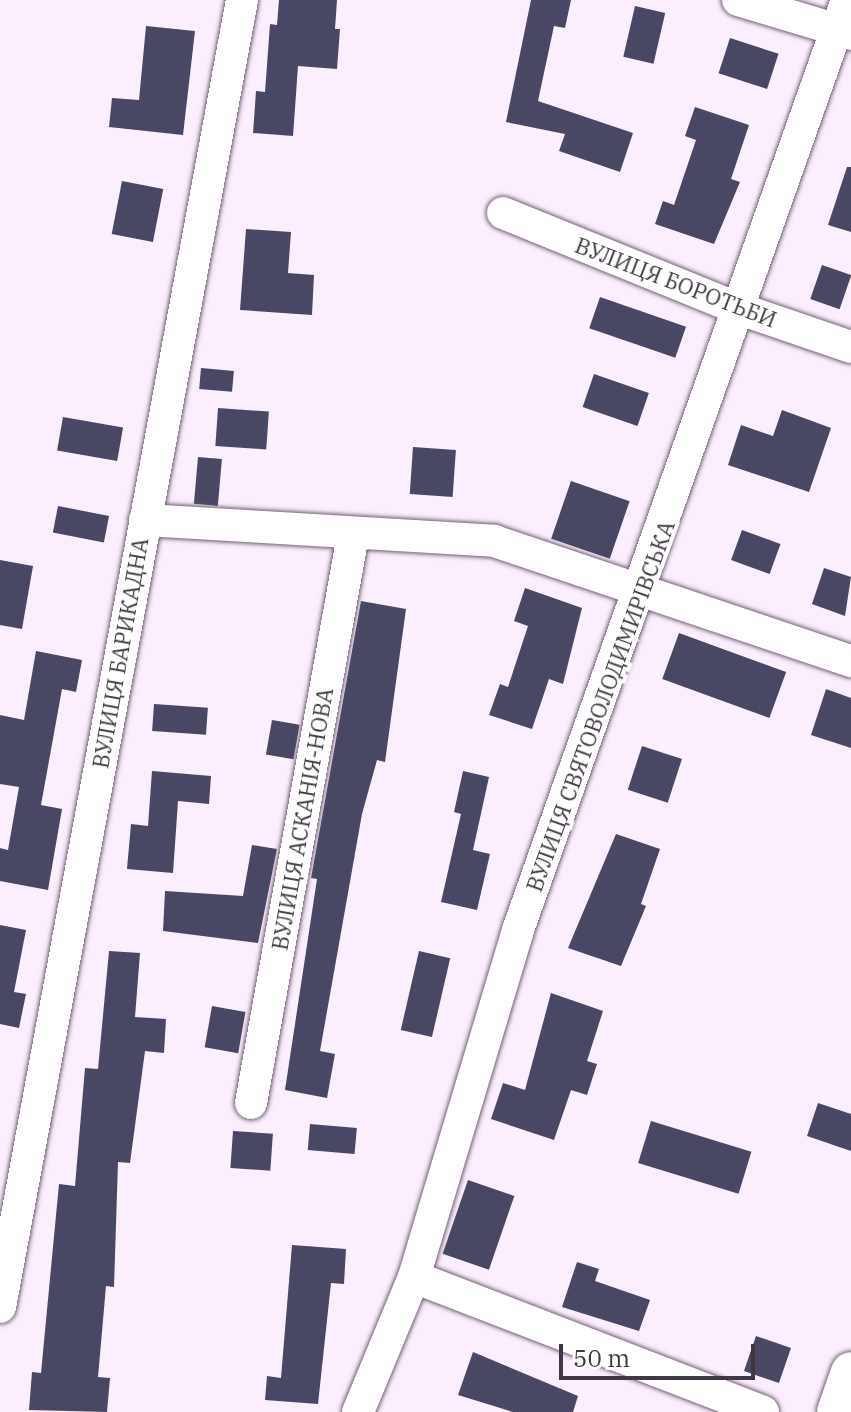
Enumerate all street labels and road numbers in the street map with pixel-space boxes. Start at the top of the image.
street label: ВУЛИЦЯ БОРОТЬБИ [572,231,780,333]
street label: ВУЛИЦЯ СВЯТОВОЛОДИМИРІВСЬКА [520,517,680,895]
street label: ВУЛИЦЯ БАРИКАДНА [87,536,153,770]
street label: ВУЛИЦЯ АСКАНІЯ-НОВА [266,686,338,952]

